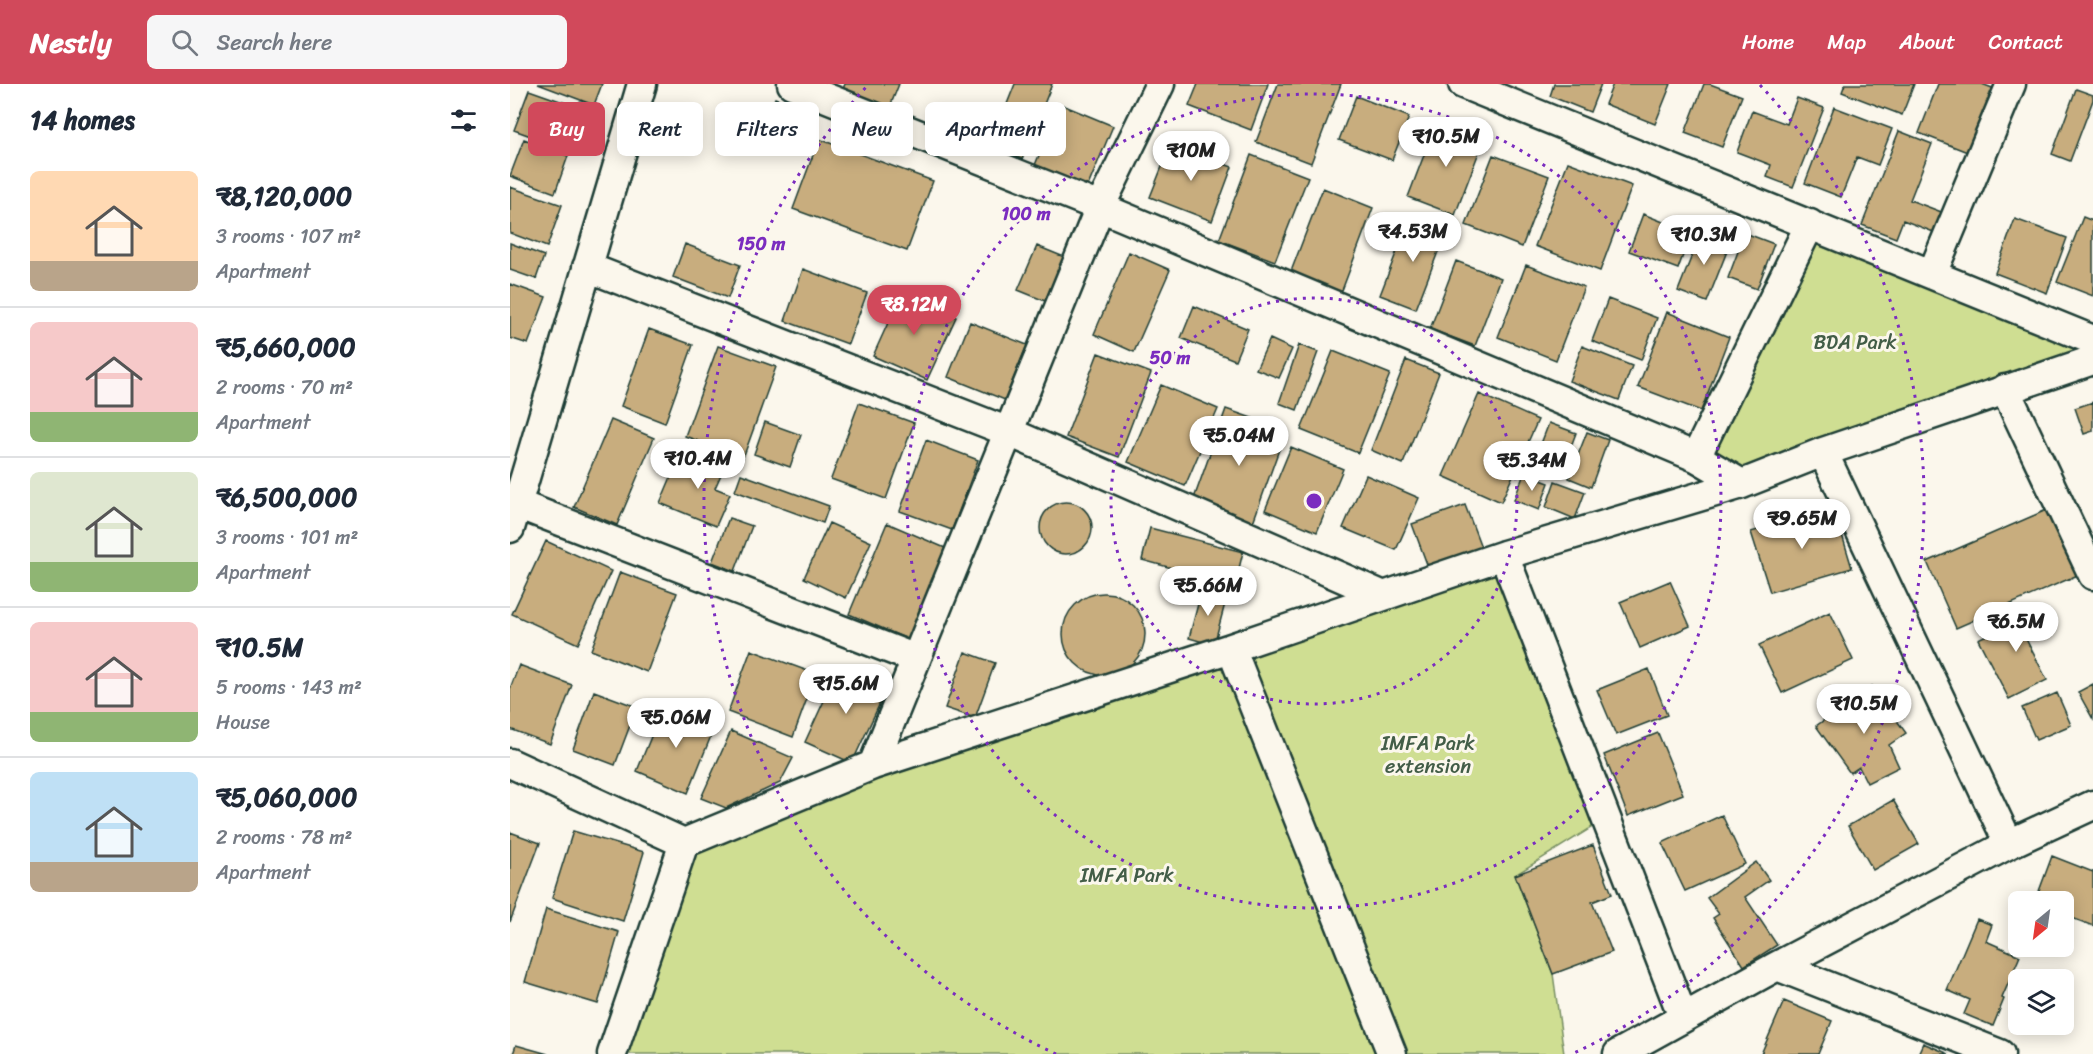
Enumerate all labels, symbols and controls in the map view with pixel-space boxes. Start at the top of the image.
search box [147,15,567,69]
text: Nestly [30,18,111,67]
text: Search here [216,23,332,62]
text: Home [1742,23,1794,61]
text: Map [1827,23,1866,61]
text: About [1899,23,1956,61]
text: Contact [1989,23,2063,61]
icon: search [168,26,201,59]
text: 14 homes [30,97,135,143]
chip: Buy [528,102,605,156]
chip: Rent [617,102,703,156]
chip: Filters [715,102,819,156]
chip: New [831,102,913,156]
chip: Apartment [925,102,1066,156]
icon: filters [447,104,480,137]
pin: ₹10.5M [1397,117,1495,168]
text: ₹10.5M [1413,119,1480,154]
pin: ₹10M [1155,131,1227,182]
text: ₹10M [1167,133,1215,168]
text: ₹8,120,000 [216,173,352,219]
icon: home [78,195,150,267]
text: 100 m [1002,198,1051,230]
pin: ₹4.53M [1364,212,1462,263]
text: ₹4.53M [1378,214,1448,249]
pin: ₹10.3M [1655,215,1753,266]
text: ₹10.3M [1671,217,1737,252]
text: 3 rooms · 107 m² [216,219,361,254]
text: 150 m [737,228,785,260]
text: Apartment [216,254,310,289]
pin: ₹8.12M [865,285,963,336]
text: ₹8.12M [881,287,947,322]
text: ₹5,660,000 [216,324,356,370]
park label: BDA Park [1813,325,1897,360]
text: 50 m [1150,342,1191,374]
icon: home [78,346,150,418]
text: 2 rooms · 70 m² [216,370,353,405]
text: Apartment [216,405,310,440]
pin: ₹5.04M [1190,416,1288,467]
text: ₹5.04M [1204,418,1274,453]
pin: ₹10.4M [649,439,747,490]
text: ₹10.4M [664,441,732,476]
pin: ₹5.34M [1483,441,1581,492]
text: ₹5.34M [1497,443,1567,478]
text: ₹6,500,000 [216,474,357,520]
centre of rings [1304,491,1324,511]
icon: home [78,496,150,568]
pin: ₹9.65M [1753,499,1851,550]
text: ₹9.65M [1767,501,1837,536]
text: 3 rooms · 101 m² [216,520,358,555]
text: Apartment [216,555,310,590]
pin: ₹5.66M [1159,566,1257,617]
text: ₹5.66M [1174,568,1242,603]
pin: ₹6.5M [1974,602,2058,653]
text: ₹6.5M [1987,604,2045,639]
text: ₹10.5M [216,624,303,670]
icon: home [78,646,150,718]
pin: ₹15.6M [797,664,895,715]
text: ₹15.6M [813,666,879,701]
text: 5 rooms · 143 m² [216,670,362,705]
pin: ₹10.5M [1815,684,1913,735]
text: ₹10.5M [1831,686,1898,721]
pin: ₹5.06M [627,698,725,749]
text: ₹5.06M [641,700,711,735]
text: House [216,705,270,740]
park label: IMFA Park extension [1380,726,1475,784]
text: ₹5,060,000 [216,774,357,820]
icon: home [78,796,150,868]
text: 2 rooms · 78 m² [216,820,352,855]
text: Apartment [216,855,310,890]
park label: IMFA Park [1079,858,1174,893]
north arrow [2008,891,2074,957]
map controls [2008,891,2074,1035]
button: layers [2008,969,2074,1035]

